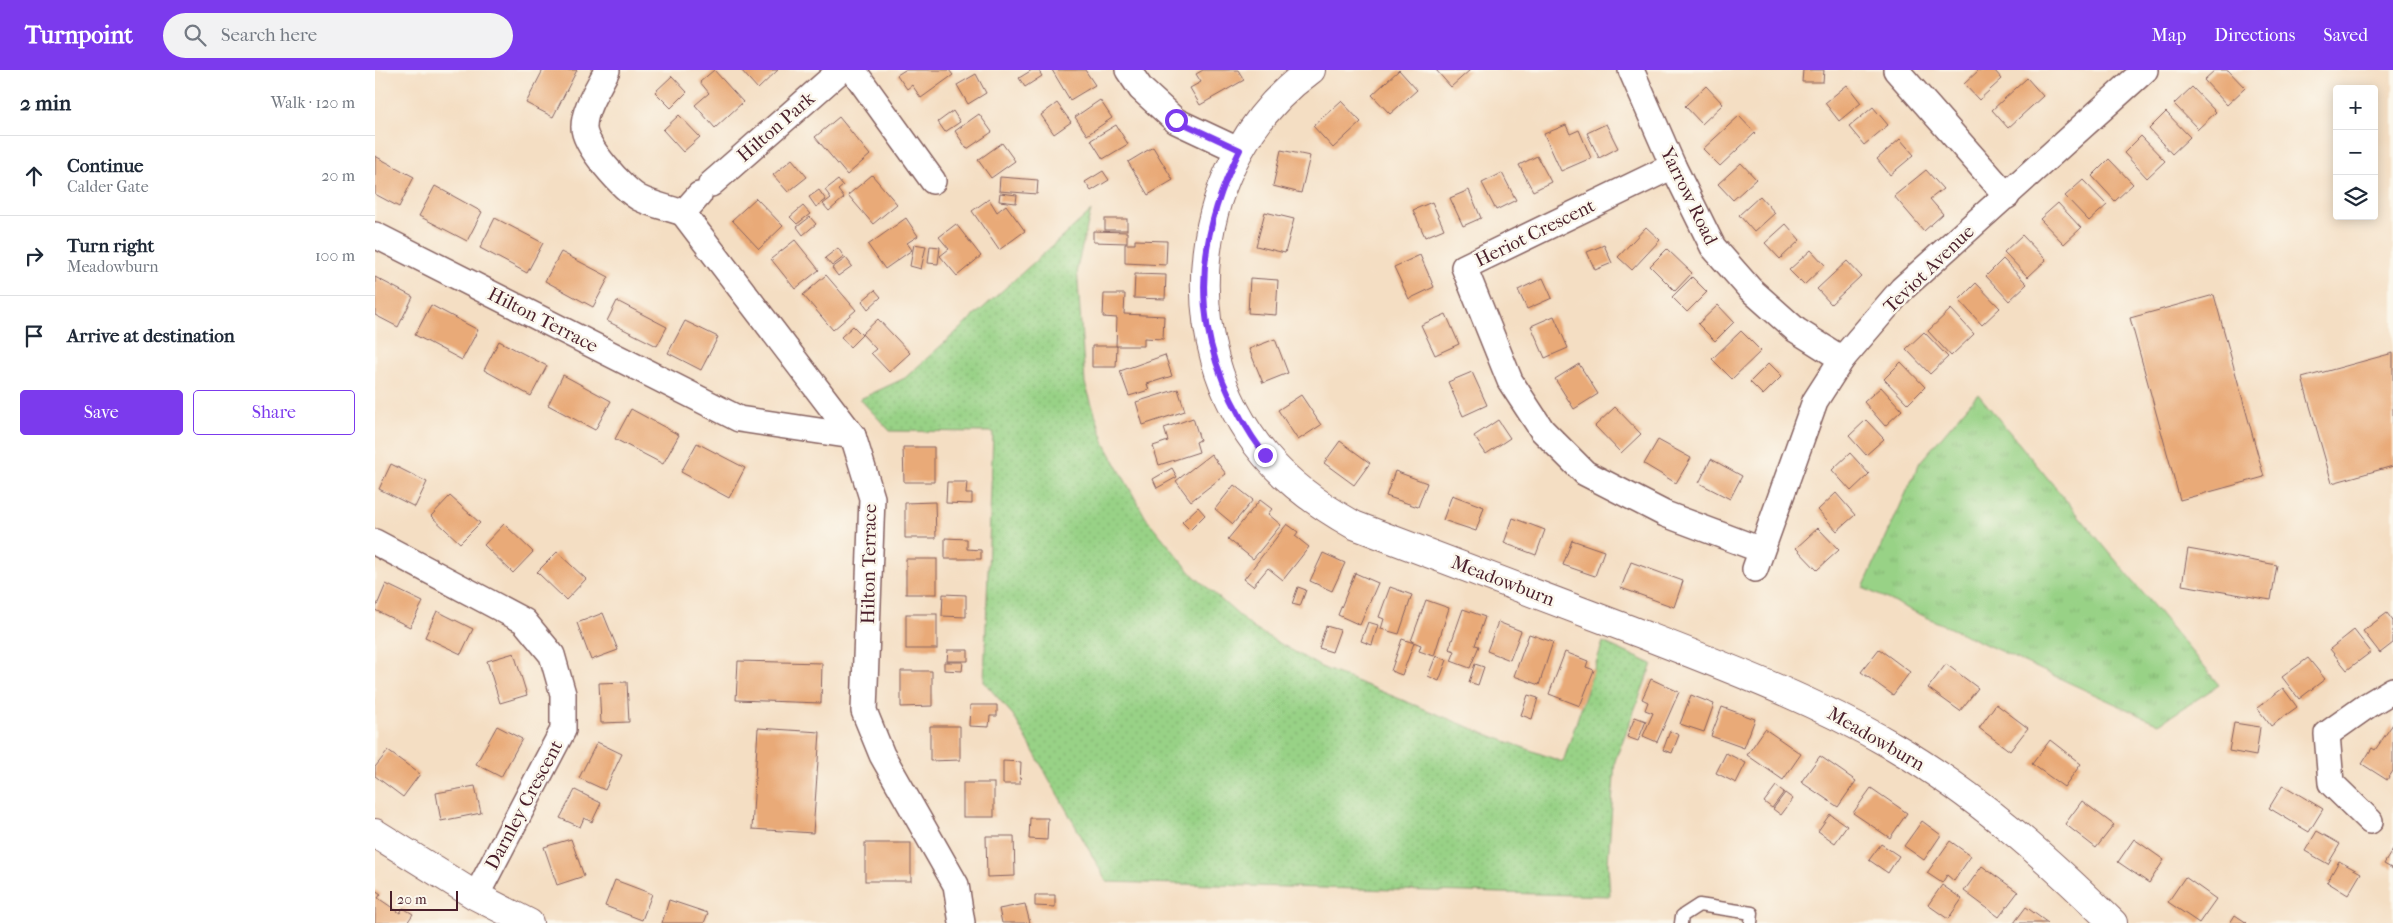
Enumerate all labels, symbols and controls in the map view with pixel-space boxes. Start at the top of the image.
search box [163,13,513,58]
text: Turnpoint [25,21,133,49]
icon: search [181,21,209,49]
text: Search here [221,24,317,46]
text: Map [2152,25,2186,46]
text: Directions [2214,25,2295,46]
text: Saved [2323,25,2368,46]
map controls [2333,85,2378,220]
button: + [2333,85,2378,130]
street label: Hilton Park [733,87,819,166]
text: 2 min [20,91,71,115]
text: Walk · 120 m [271,93,355,112]
route start [1165,109,1188,132]
button: − [2333,130,2378,175]
street label: Yarrow Road [1655,143,1722,249]
text: Continue [67,155,143,177]
icon: ahead [20,162,48,190]
text: 20 m [321,166,355,185]
button: layers [2333,175,2378,220]
text: Calder Gate [67,177,149,196]
street label: Heriot Crescent [1471,194,1599,272]
street label: Teviot Avenue [1879,220,1979,318]
text: Turn right [67,235,154,257]
icon: right [20,242,48,270]
text: 100 m [315,246,355,265]
text: Meadowburn [67,257,159,276]
street label: Hilton Terrace [484,283,602,357]
icon: arrive [20,322,48,350]
text: Arrive at destination [67,325,235,347]
button: Save [20,390,183,435]
button: Share [193,390,355,435]
route end [1254,444,1277,467]
street label: Hilton Terrace [857,504,881,624]
street label: Meadowburn [1448,551,1558,611]
street label: Meadowburn [1823,702,1929,776]
street label: Darnley Crescent [481,736,567,873]
scale bar [390,888,457,911]
text: 20 m [397,891,427,908]

